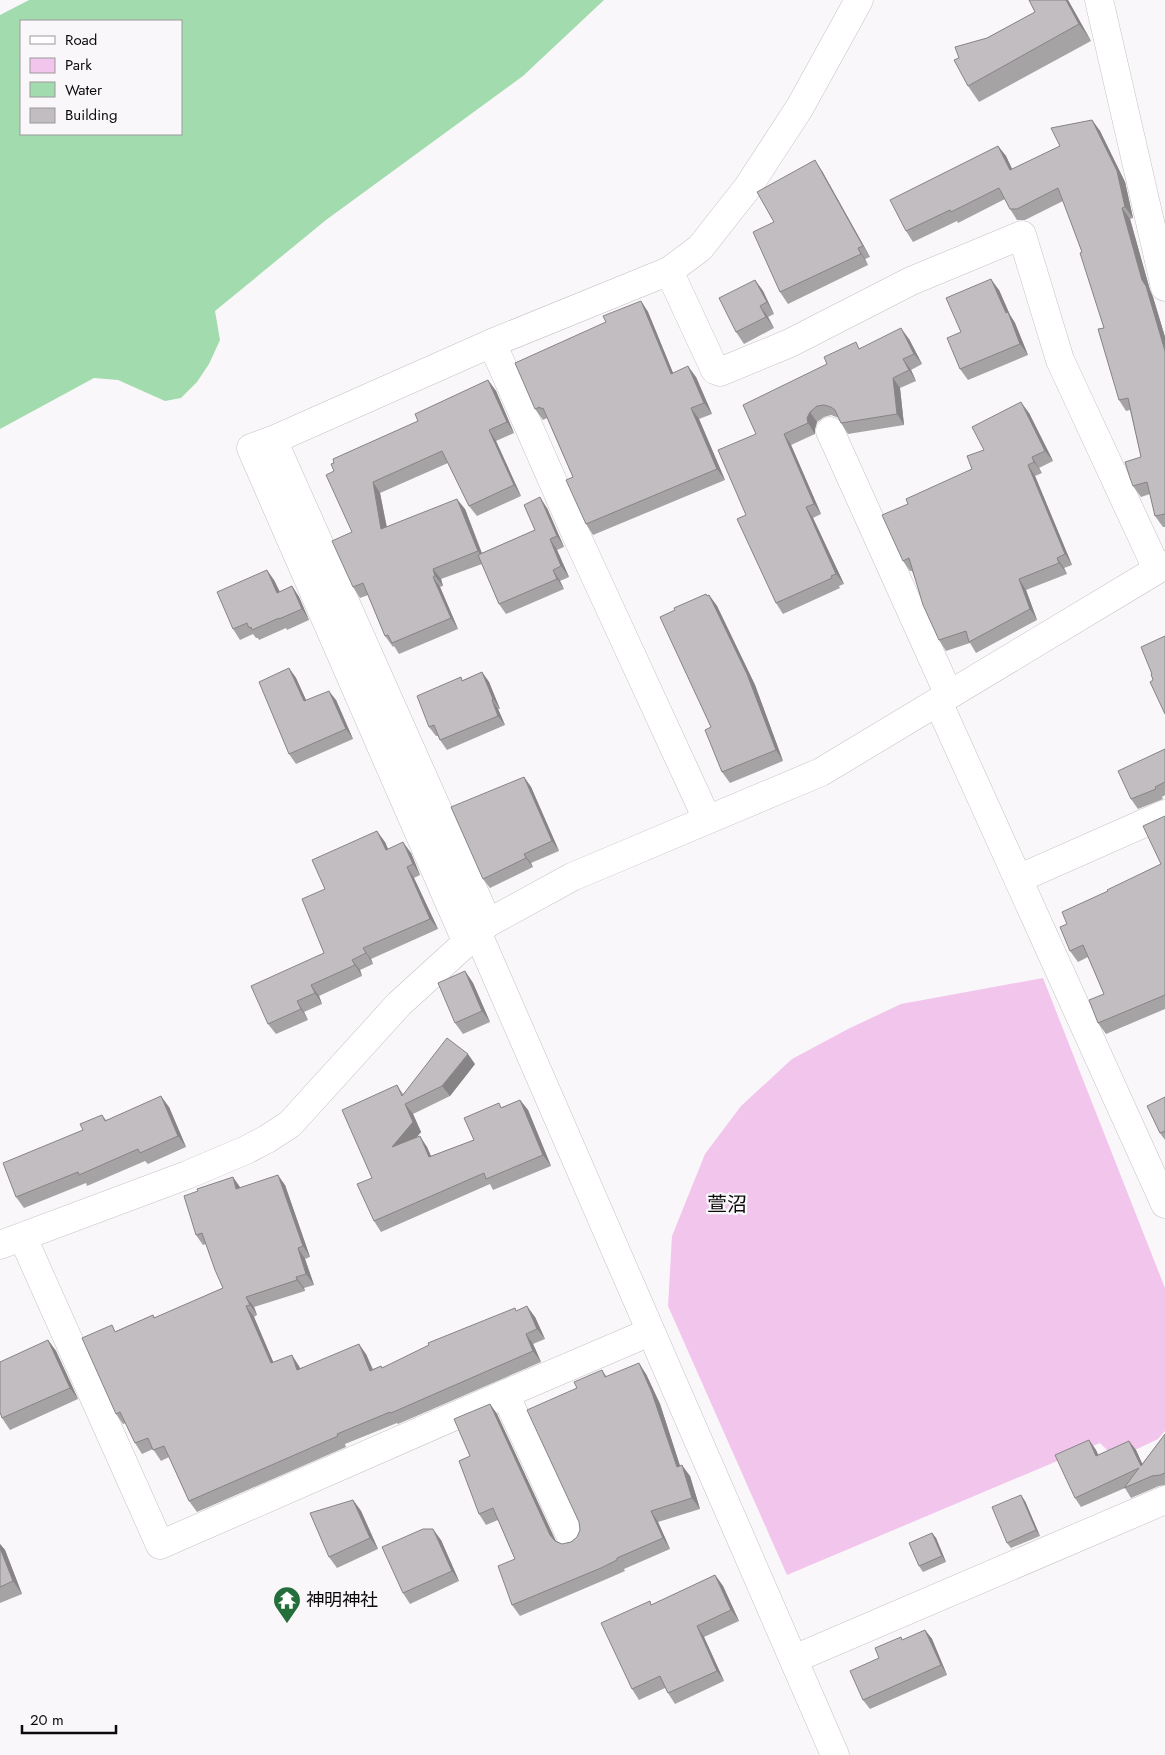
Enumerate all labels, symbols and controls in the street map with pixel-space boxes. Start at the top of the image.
legend [20,20,182,135]
text: Road [65,29,97,51]
text: Park [65,54,92,76]
text: Water [65,79,103,101]
text: Building [65,104,117,126]
district label: 萱沼 [707,1190,747,1219]
temple icon: 神明神社 [272,1585,302,1624]
place label: 神明神社 [306,1587,378,1613]
scale bar [22,1702,116,1734]
text: 20 m [30,1709,64,1731]

